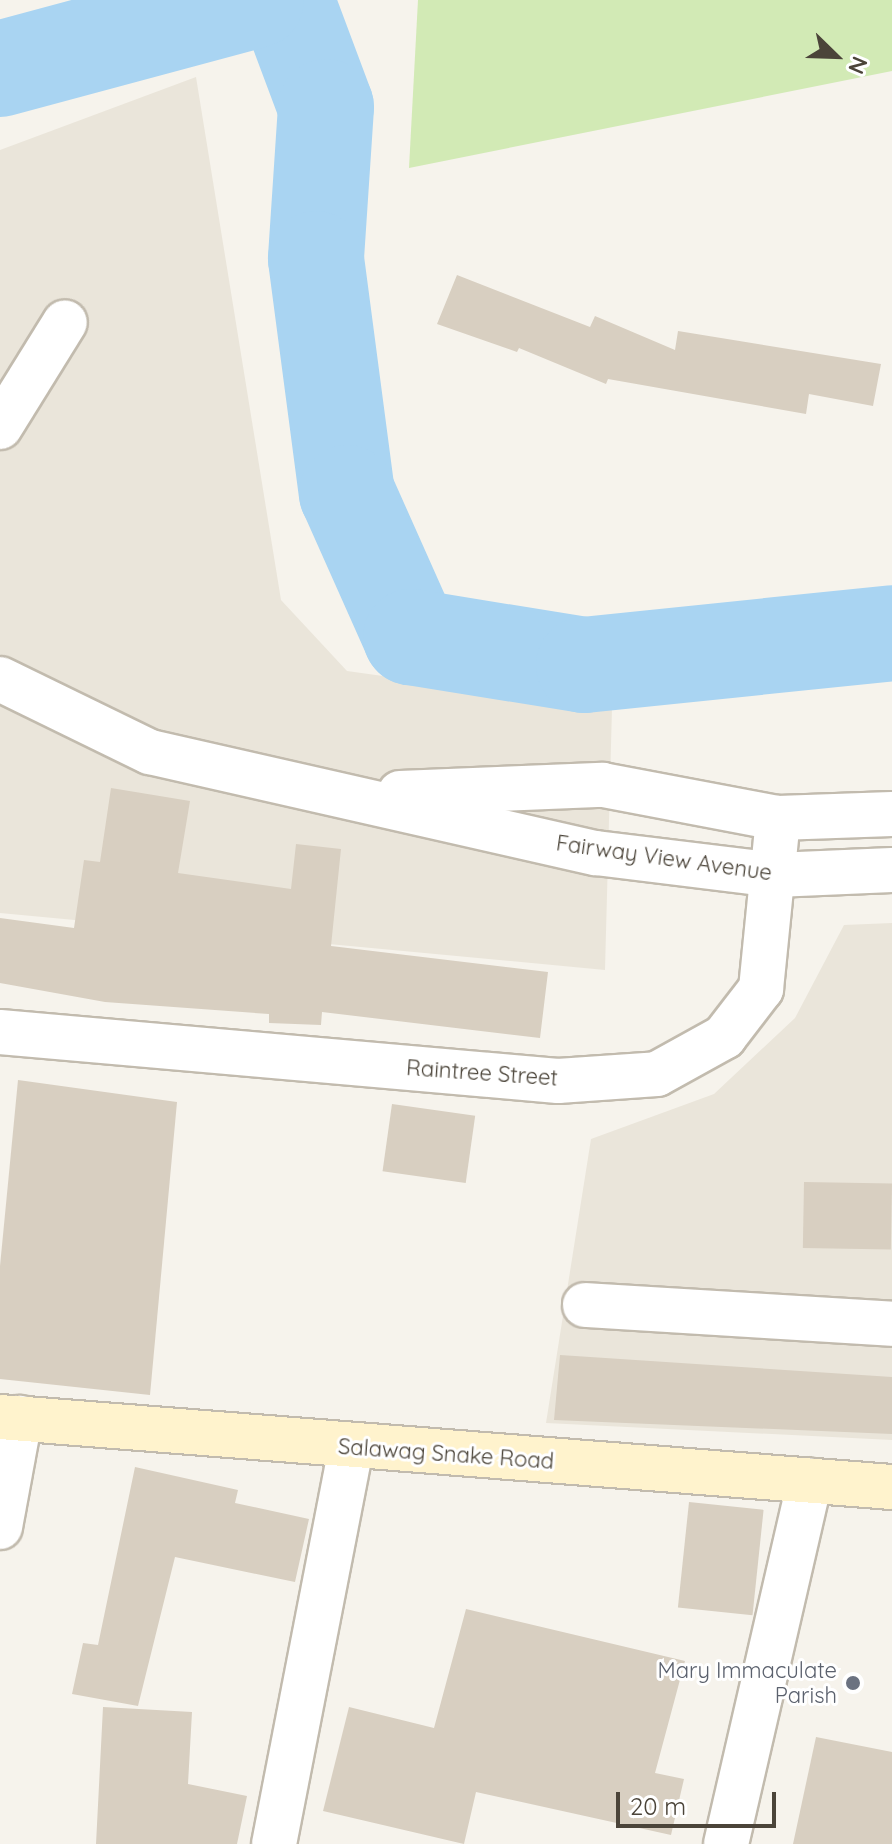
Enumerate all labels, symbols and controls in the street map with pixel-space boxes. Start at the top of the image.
north arrow [796,16,876,96]
text: N [842,52,874,78]
street label: Fairway View Avenue [554,830,774,886]
street label: Raintree Street [405,1055,559,1091]
street label: Salawag Snake Road [337,1433,555,1475]
place label: Mary Immaculate Parish [657,1657,837,1708]
marker: Mary Immaculate Parish [844,1674,862,1692]
scale bar [620,1776,780,1826]
text: 20 m [630,1791,686,1821]

